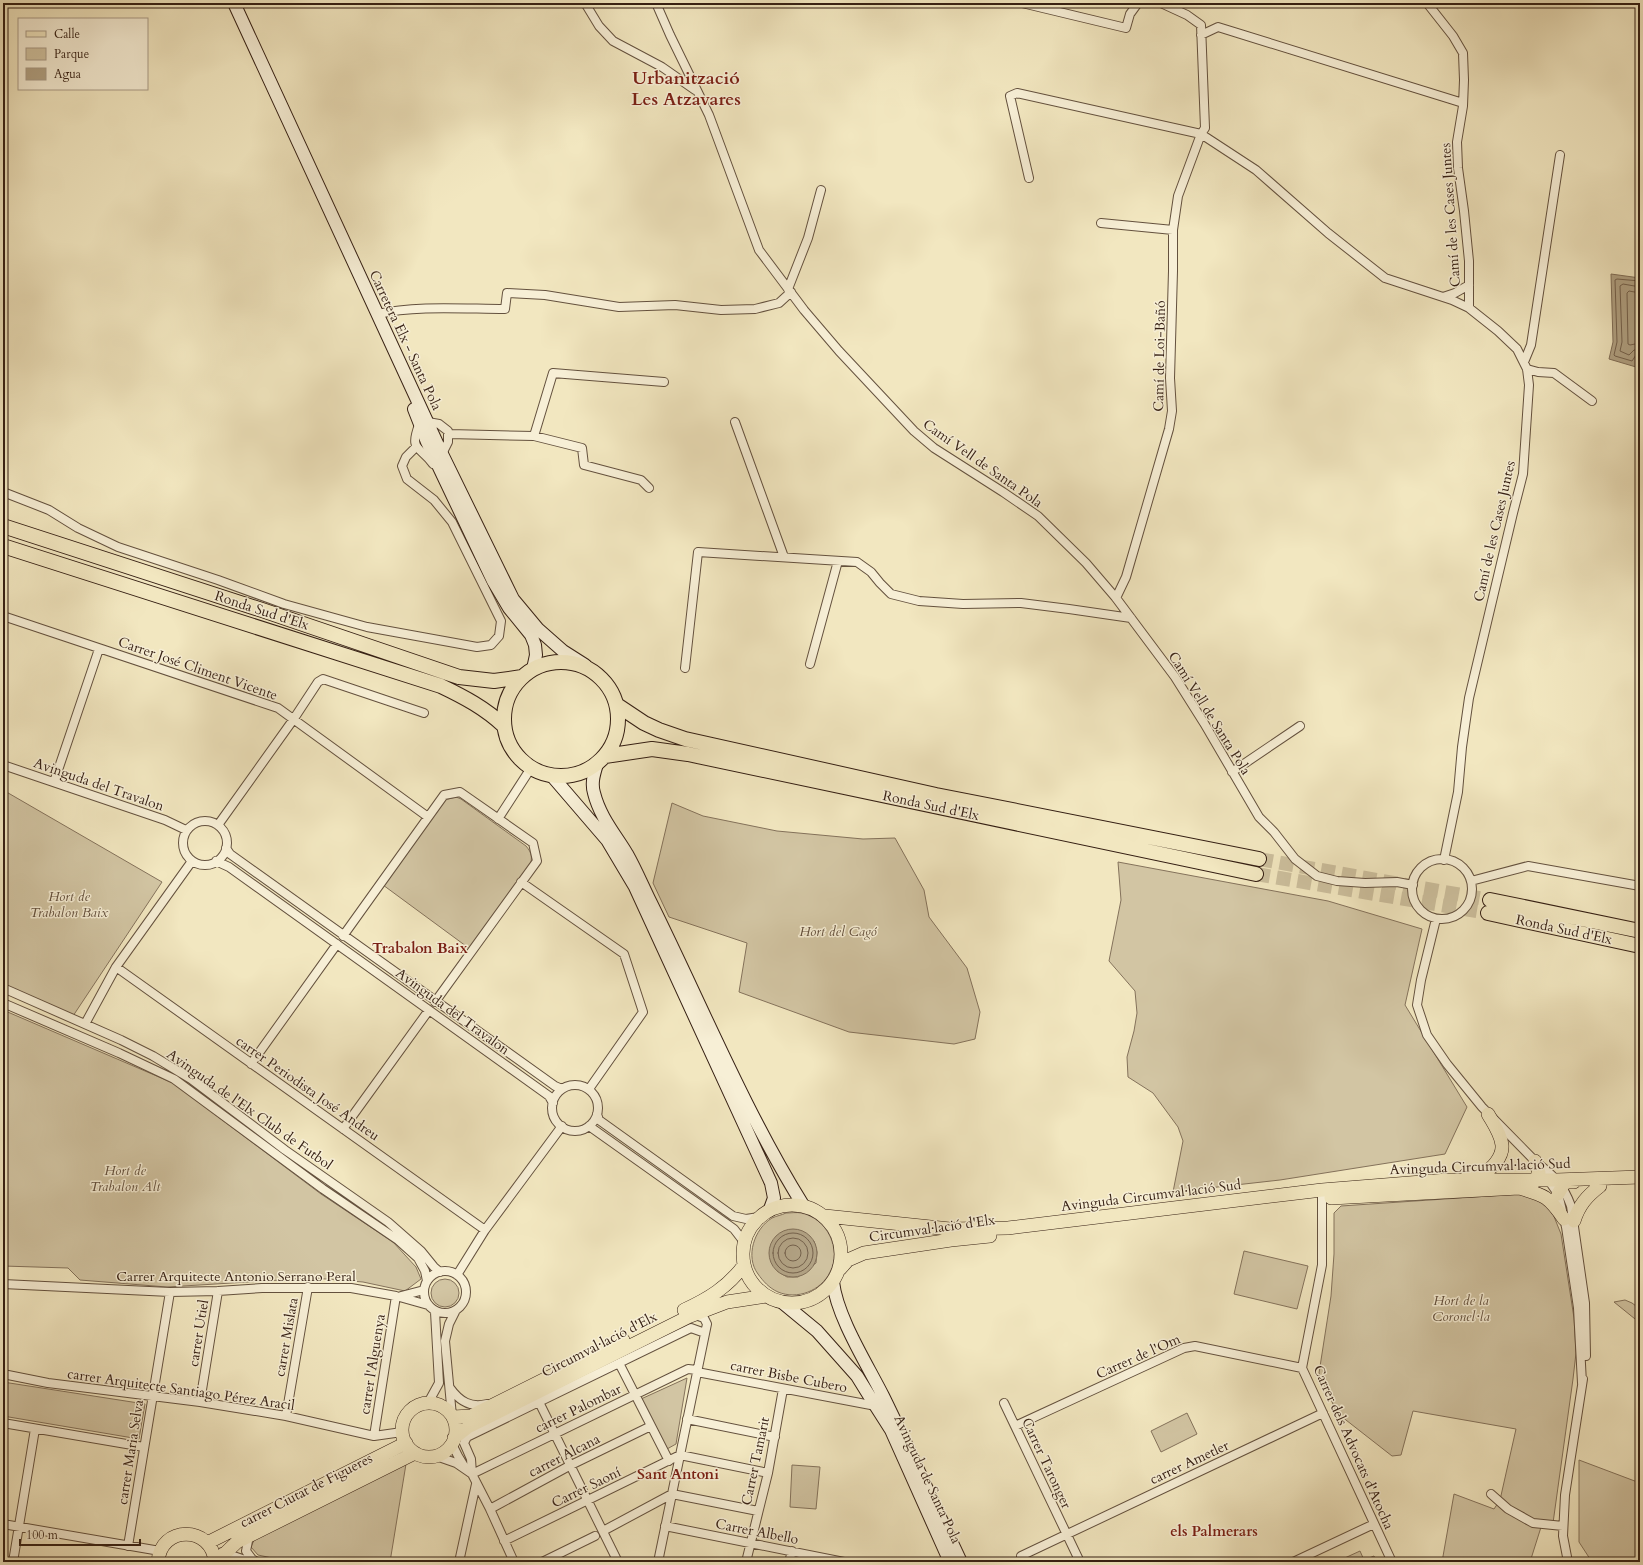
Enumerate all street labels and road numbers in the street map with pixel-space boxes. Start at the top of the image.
street label: Camí de les Cases Juntes [1436,142,1465,288]
street label: Carretera Elx - Santa Pola [365,267,446,413]
street label: Camí de Loi-Bañó [1149,300,1170,412]
street label: Camí Vell de Santa Pola [919,415,1046,512]
street label: Camí de les Cases Juntes [1469,458,1520,604]
street label: Ronda Sud d'Elx [212,586,312,635]
street label: Carrer José Climent Vicente [116,632,280,705]
street label: Camí Vell de Santa Pola [1164,648,1255,779]
street label: Avinguda del Travalon [31,753,167,816]
street label: Ronda Sud d'Elx [881,786,981,825]
street label: Ronda Sud d'Elx [1514,910,1614,949]
street label: Avinguda del Travalon [392,964,514,1059]
street label: carrer Periodista José Andreu [232,1032,383,1145]
street label: Avinguda de l'Elx Club de Futbol [163,1045,337,1174]
street label: Avinguda Circumval·lació Sud [1389,1154,1571,1179]
street label: Avinguda Circumval·lació Sud [1060,1175,1243,1216]
street label: Circumval·lació d'Elx [868,1210,996,1247]
street label: Carrer Arquitecte Antonio Serrano Peral [116,1267,356,1286]
street label: carrer Mislata [270,1296,303,1378]
street label: carrer Utiel [184,1298,213,1368]
street label: Circumval·lació d'Elx [538,1307,660,1382]
street label: carrer l'Alguenya [355,1312,390,1416]
street label: Carrer de l'Om [1093,1329,1184,1384]
street label: carrer Bisbe Cubero [729,1356,849,1397]
street label: Carrer dels Advocats d'Atocha [1309,1362,1398,1532]
street label: carrer Arquitecte Santiago Pérez Aracil [66,1364,296,1415]
street label: carrer Palombar [532,1379,625,1438]
street label: carrer Maria Selva [113,1398,148,1506]
street label: Avinguda de Santa Pola [889,1412,966,1547]
street label: Carrer Tamarit [737,1415,774,1507]
street label: Carrer Taronger [1017,1415,1076,1513]
street label: carrer Alcana [525,1429,603,1482]
street label: carrer Ametler [1146,1435,1233,1489]
street label: carrer Ciutat de Figueres [237,1449,376,1532]
street label: Carrer Saoní [548,1463,624,1512]
street label: Carrer Albello [714,1514,801,1549]

